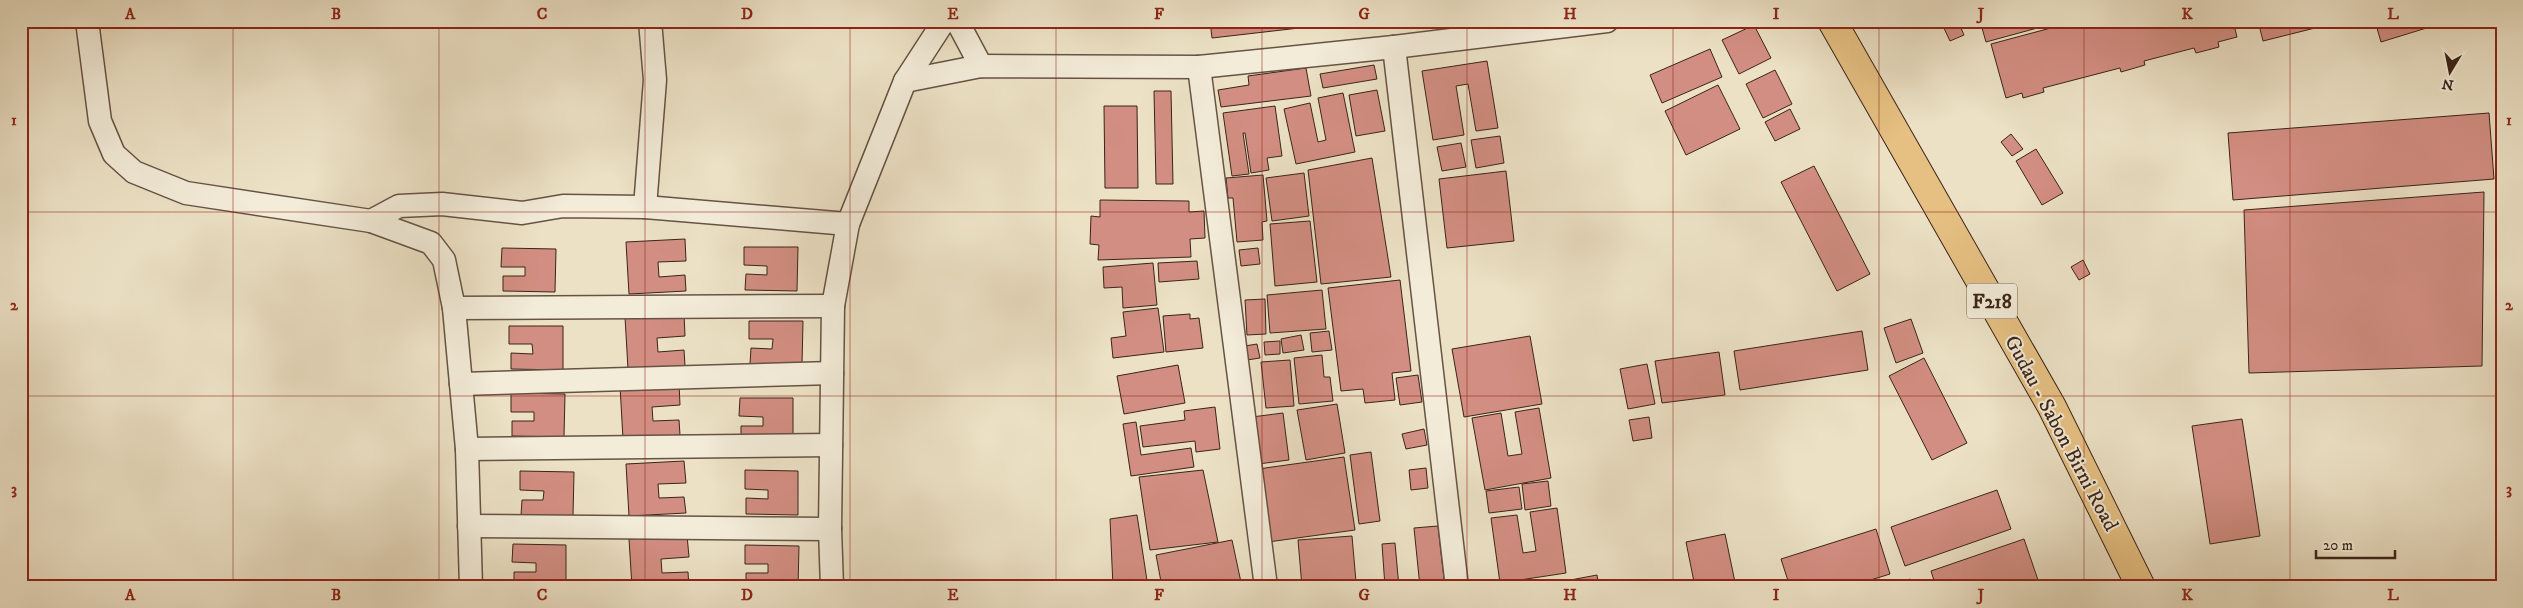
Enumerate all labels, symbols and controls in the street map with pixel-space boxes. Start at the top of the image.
text: A [124,4,136,24]
text: B [331,4,341,24]
text: C [537,4,547,24]
text: D [741,4,753,24]
text: E [947,4,959,24]
text: F [1154,4,1164,24]
text: G [1358,4,1370,24]
text: H [1563,4,1577,24]
text: I [1773,4,1780,24]
text: J [1976,4,1985,24]
text: K [2181,4,2193,24]
text: L [2387,4,2399,24]
north arrow [2426,48,2476,98]
text: N [2440,74,2455,94]
text: 1 [11,110,17,130]
text: 1 [2506,110,2512,130]
road number: F218 [1967,284,2017,318]
text: 2 [10,295,19,315]
text: 2 [2505,295,2514,315]
street label: Gudau - Sabon Birni Road [1998,331,2124,536]
text: 3 [11,479,17,499]
text: 3 [2506,479,2512,499]
scale bar [2316,528,2394,560]
text: 20 m [2323,536,2353,555]
text: A [124,585,136,605]
text: B [331,585,341,605]
text: C [537,585,547,605]
text: D [741,585,753,605]
text: E [947,585,959,605]
text: F [1154,585,1164,605]
text: G [1358,585,1370,605]
text: H [1563,585,1577,605]
text: I [1773,585,1780,605]
text: J [1976,585,1985,605]
text: K [2181,585,2193,605]
text: L [2387,585,2399,605]

